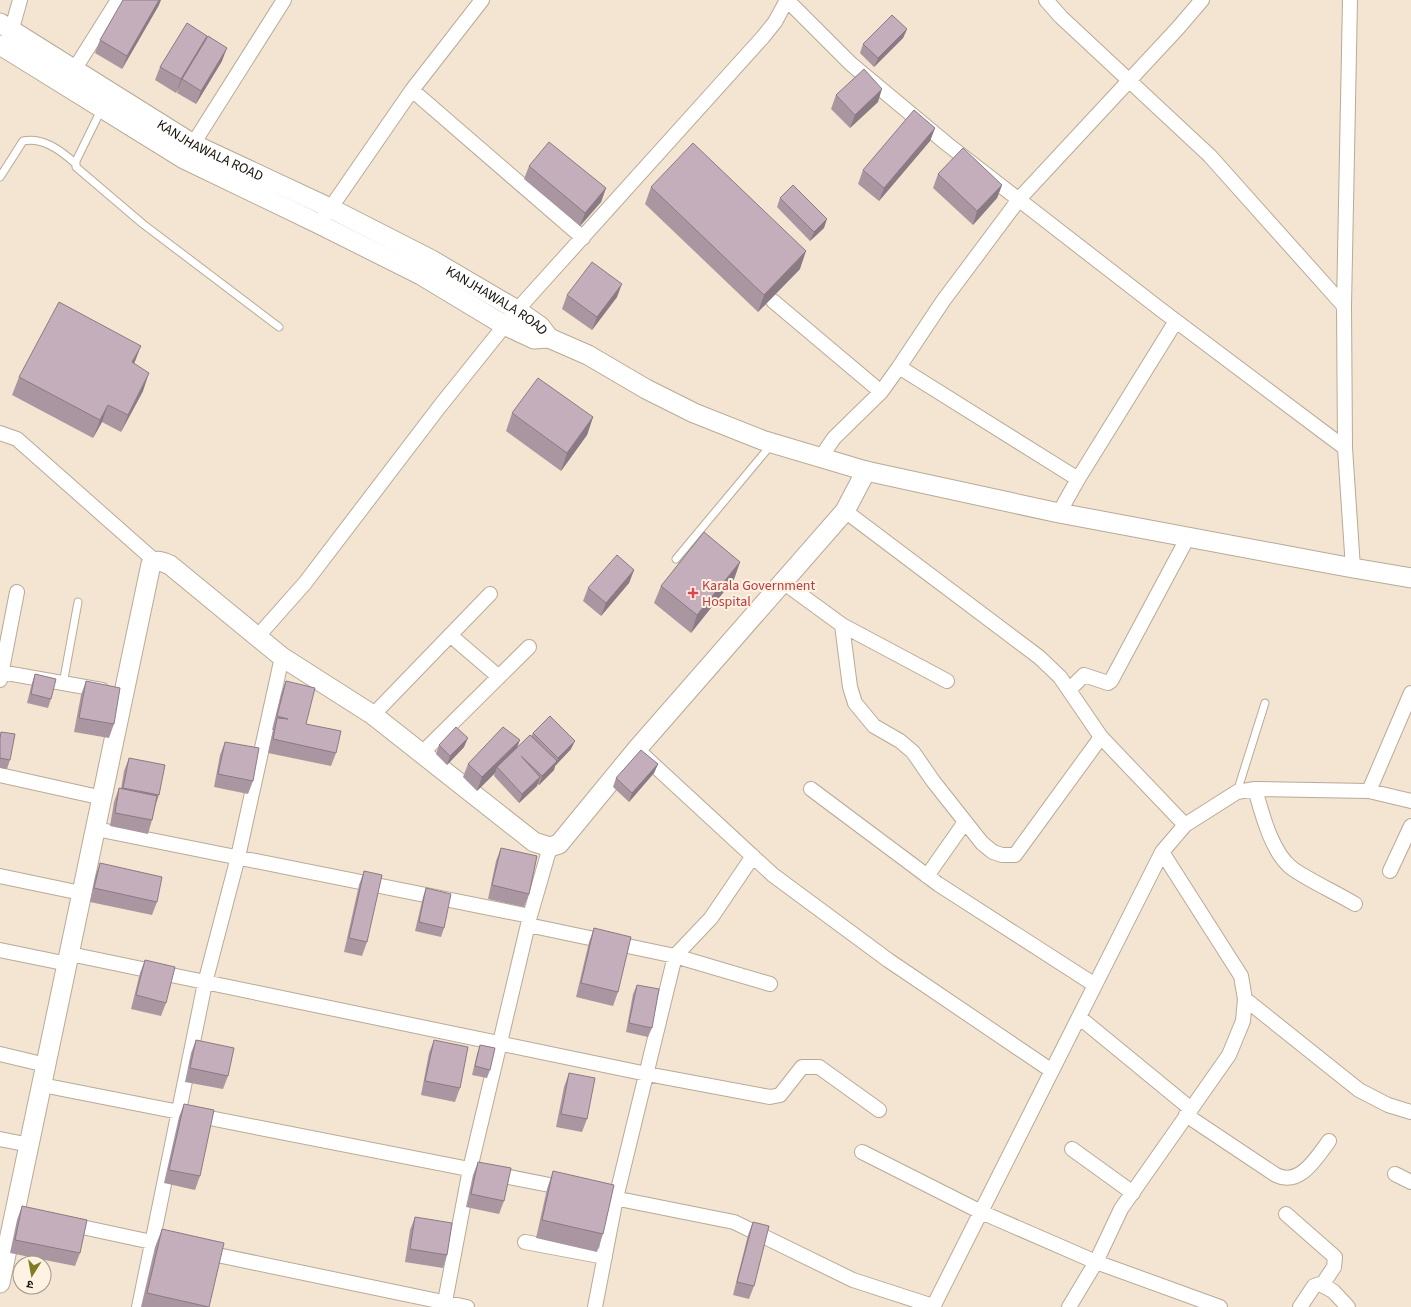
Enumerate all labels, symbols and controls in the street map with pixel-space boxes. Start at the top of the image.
street label: KANJHAWALA ROAD [153,115,266,187]
street label: KANJHAWALA ROAD [442,261,552,339]
place label: Karala Government Hospital [702,576,815,612]
marker: Karala Government Hospital [687,587,699,599]
north arrow [12,1255,52,1295]
text: उ [25,1276,35,1292]

